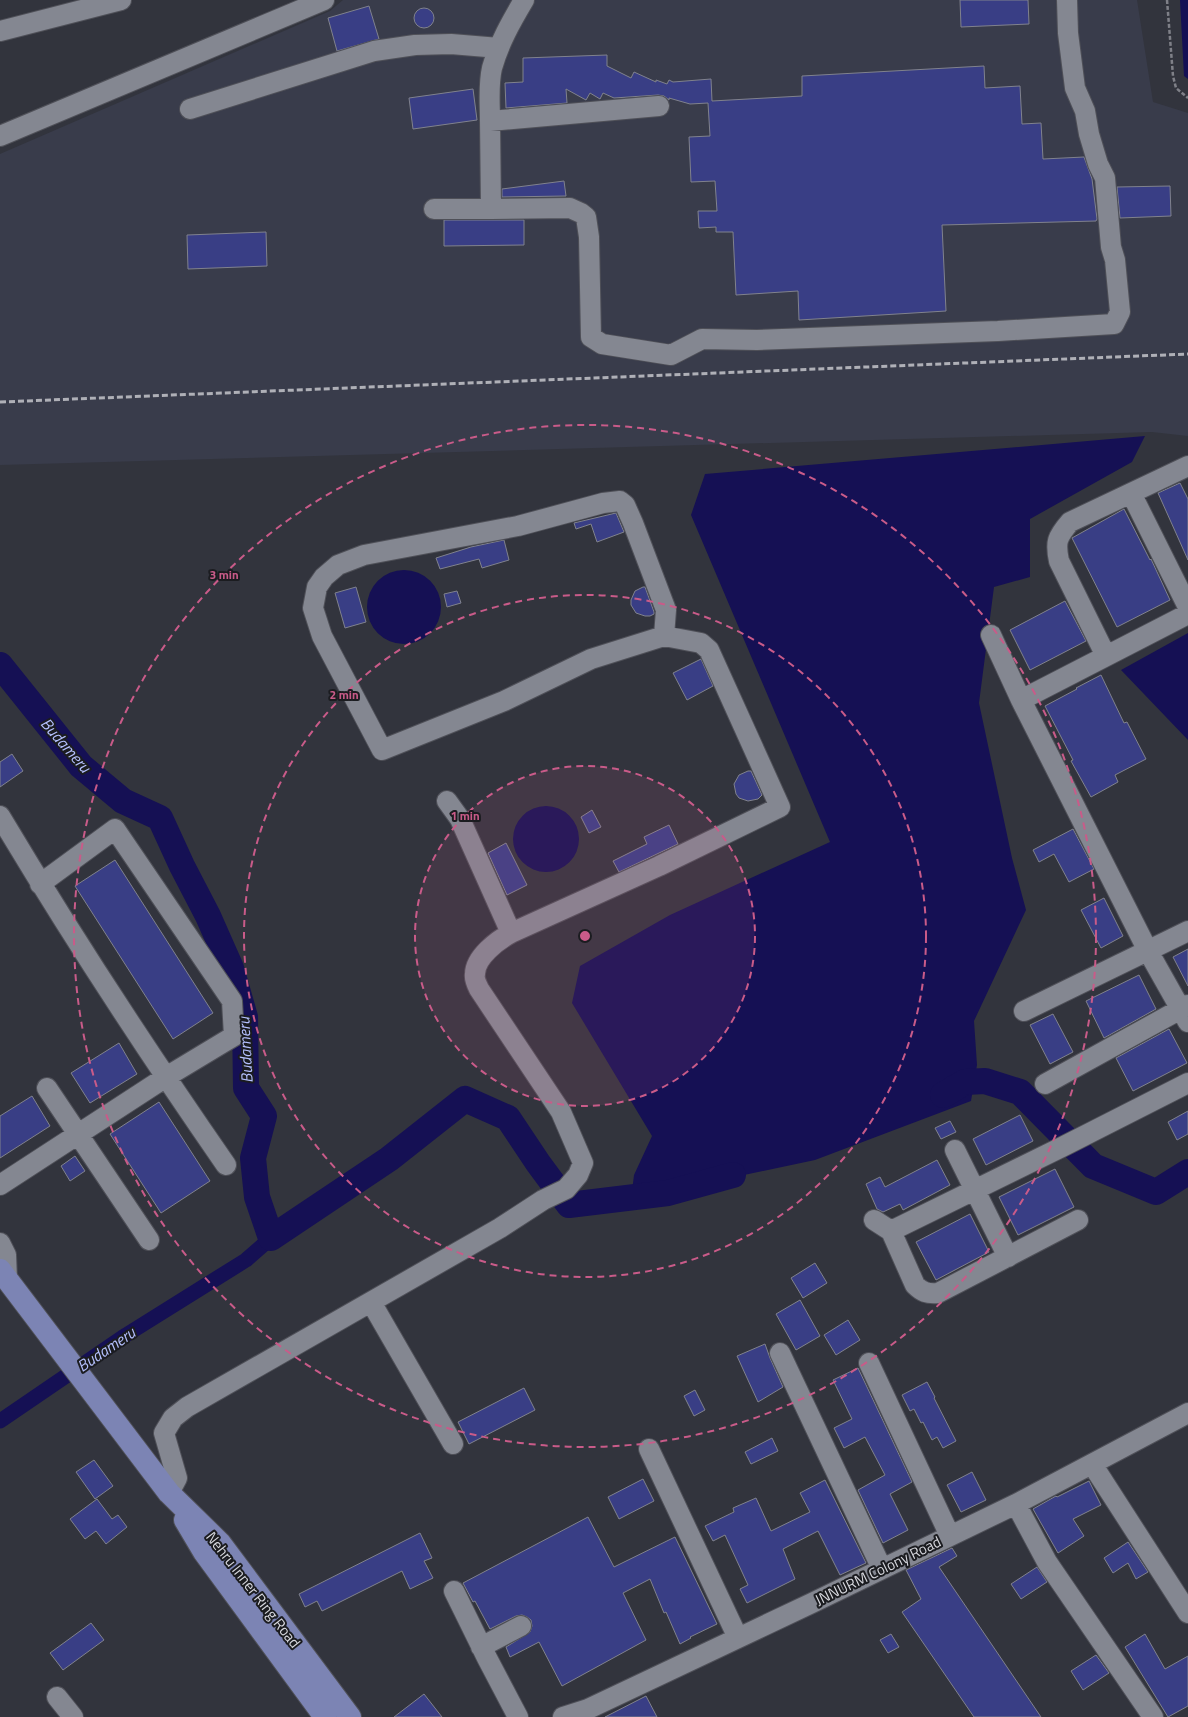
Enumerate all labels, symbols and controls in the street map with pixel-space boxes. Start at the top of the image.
text: 3 min [209,565,239,584]
text: 2 min [329,685,359,704]
water label: Budameru [35,712,97,779]
text: 1 min [450,806,480,825]
centre of rings [578,929,592,943]
water label: Budameru [231,1015,259,1084]
water label: Budameru [72,1320,141,1377]
street label: Nehru Inner Ring Road [201,1527,306,1653]
street label: JNNURM Colony Road [811,1530,945,1611]

